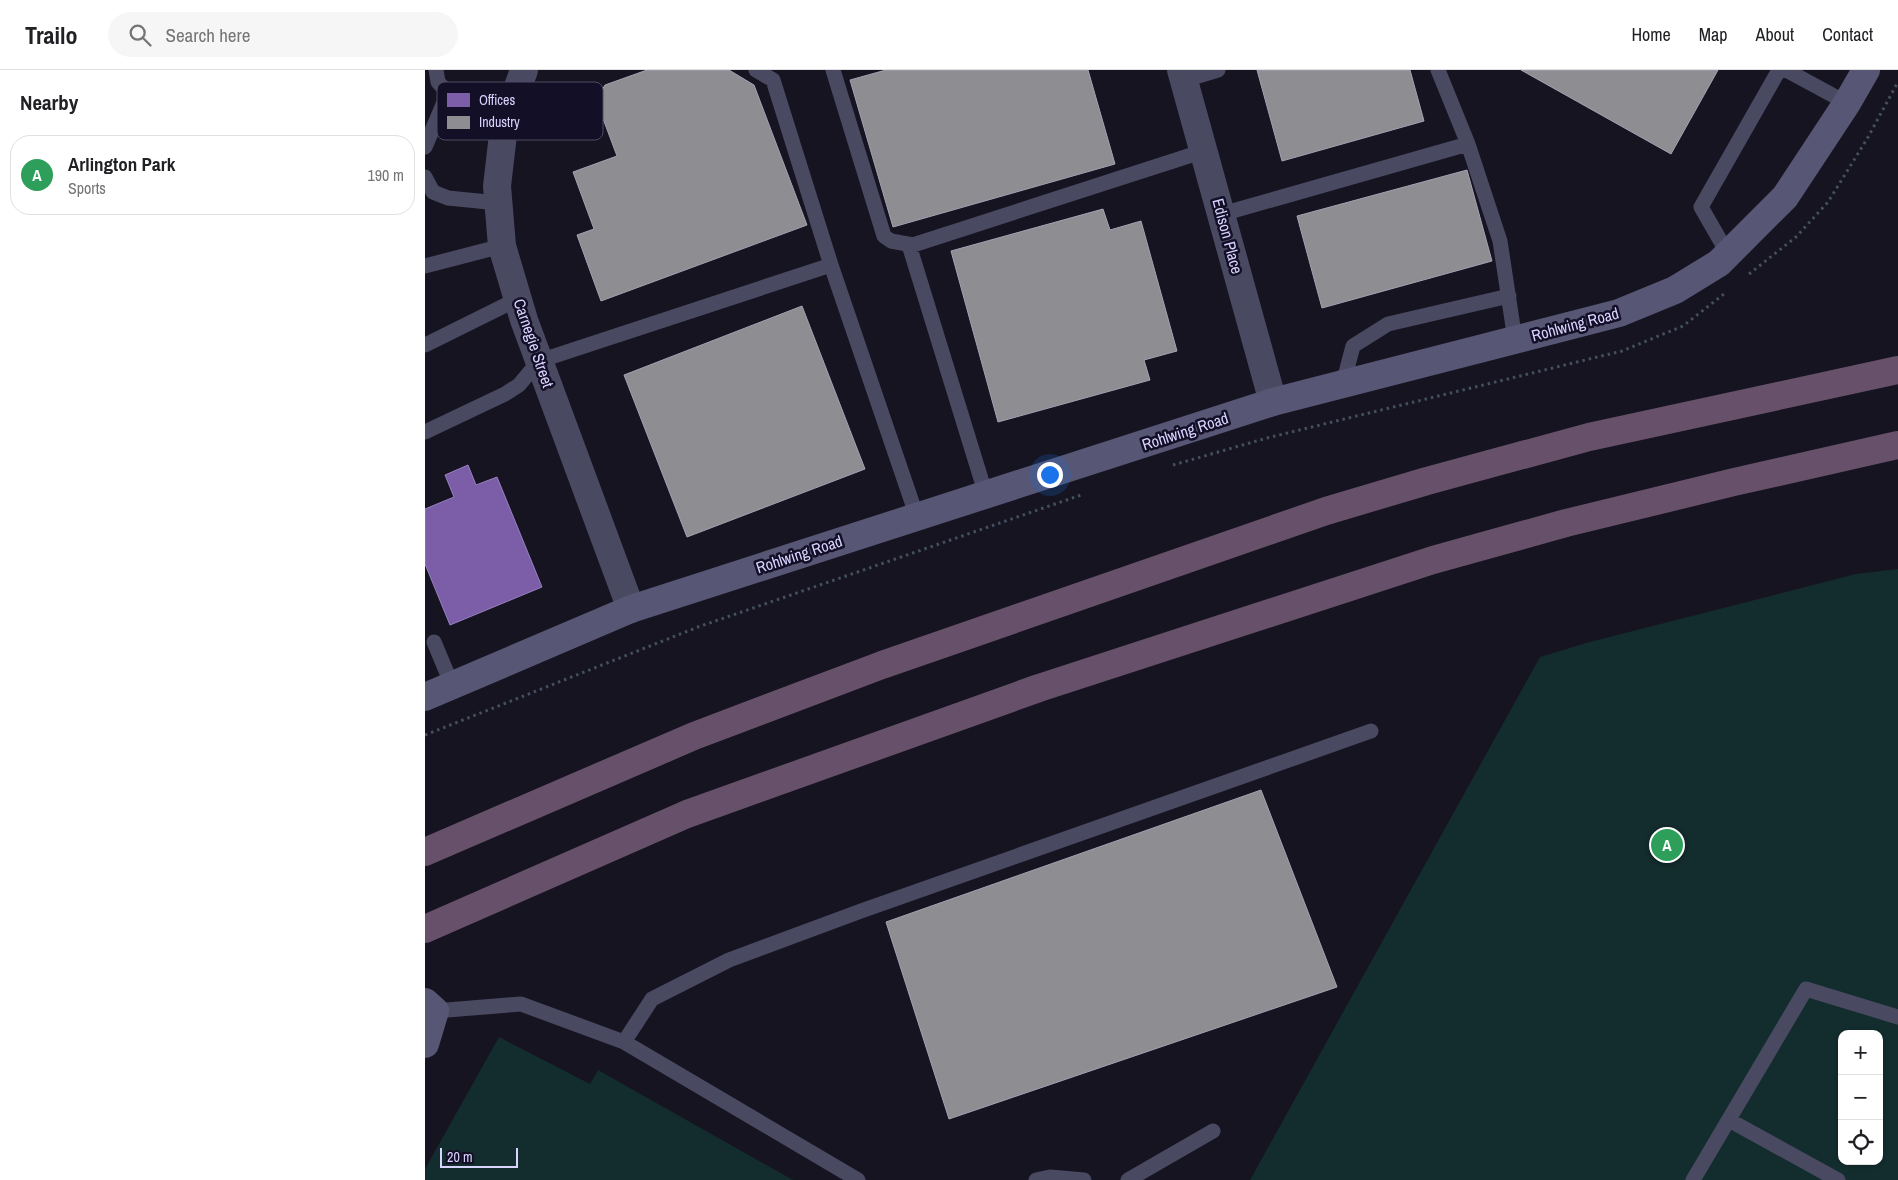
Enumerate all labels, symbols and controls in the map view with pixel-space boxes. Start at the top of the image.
search box [108,12,458,57]
text: Trailo [25,19,78,51]
icon: search [126,21,154,49]
text: Search here [166,22,250,48]
text: Home [1631,22,1671,47]
text: Map [1699,22,1728,47]
text: About [1756,22,1794,47]
text: Contact [1822,22,1873,47]
legend [437,82,603,140]
text: Nearby [20,88,78,117]
text: Offices [479,91,515,109]
text: Industry [479,113,520,131]
text: Arlington Park [68,151,175,177]
text: A [32,164,42,186]
text: 190 m [368,164,404,186]
text: Sports [68,177,106,199]
street label: Edison Place [1207,196,1249,276]
street label: Carnegie Street [509,296,560,391]
street label: Rohlwing Road [1529,302,1621,346]
street label: Rohlwing Road [1139,407,1231,455]
your location [1037,462,1063,488]
street label: Rohlwing Road [753,530,845,578]
pin: A [1651,826,1683,864]
map controls [1838,1030,1883,1165]
button: + [1838,1030,1883,1075]
button: − [1838,1075,1883,1120]
button: locate [1838,1120,1883,1165]
scale bar [440,1145,517,1168]
text: 20 m [447,1148,473,1166]

